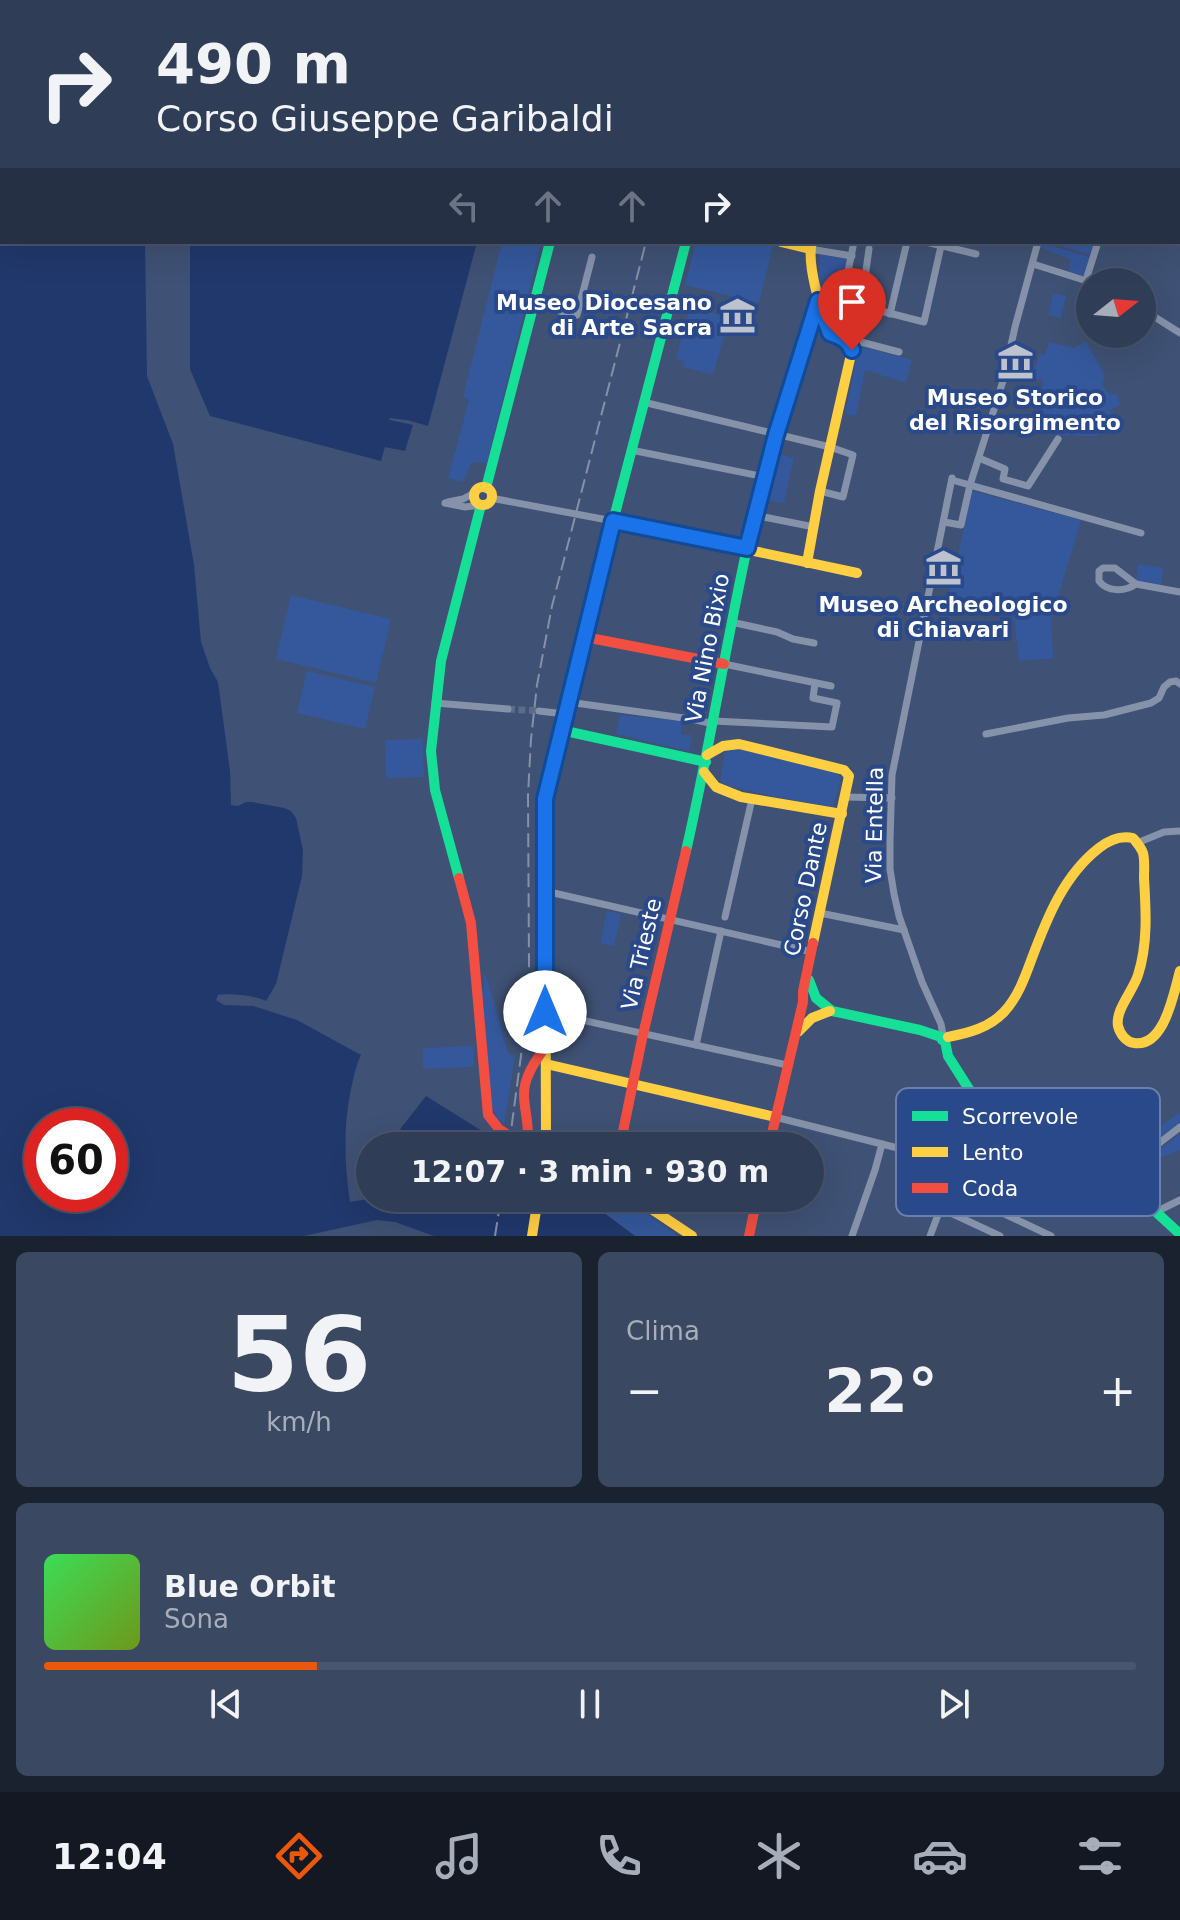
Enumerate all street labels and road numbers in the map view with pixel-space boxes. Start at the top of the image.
street label: Via Nino Bixio [681,571,734,725]
street label: Via Entella [861,766,888,884]
street label: Corso Dante [779,820,832,958]
street label: Via Trieste [617,896,666,1012]

